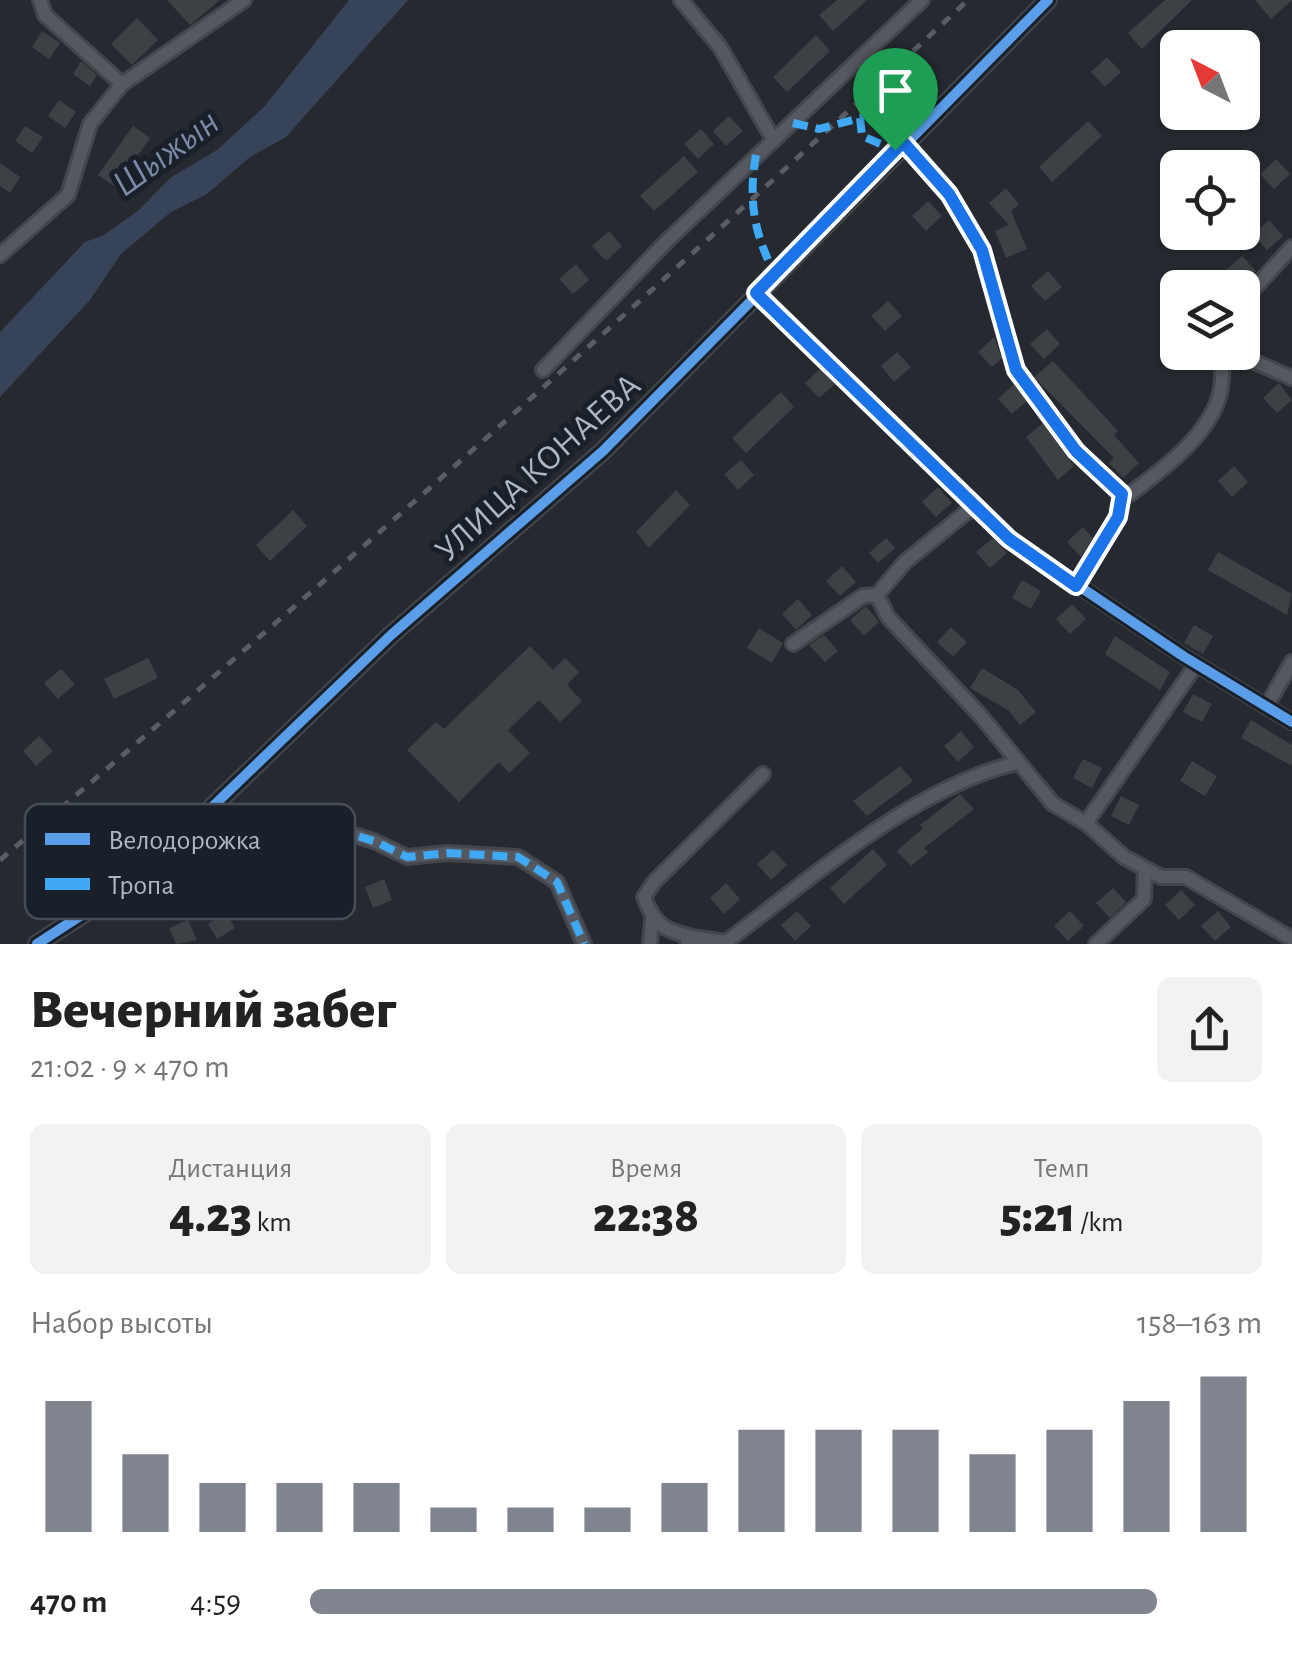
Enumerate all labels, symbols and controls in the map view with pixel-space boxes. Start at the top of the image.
north arrow [1160,30,1260,130]
map controls [1160,30,1260,370]
pin [853,48,938,151]
icon: arrive [868,63,923,118]
water label: Шыжын [106,103,226,204]
button: locate [1160,150,1260,250]
button: layers [1160,270,1260,370]
street label: УЛИЦА КОНАЕВА [429,367,647,569]
legend [25,804,355,919]
text: Велодорожка [108,827,261,855]
text: Тропа [108,872,174,900]
button: share [1157,977,1262,1082]
text: Вечерний забег [30,983,396,1038]
text: 21:02 · 9 × 470 m [30,1051,230,1083]
text: Дистанция [168,1155,292,1183]
text: Время [610,1155,682,1183]
text: Темп [1034,1155,1090,1183]
text: 4.23 [169,1191,252,1241]
text: 22:38 [593,1191,699,1241]
text: 5:21 [1000,1191,1076,1241]
text: km [252,1209,292,1237]
text: /km [1076,1209,1123,1237]
text: Набор высоты [30,1307,213,1339]
text: 158–163 m [1137,1307,1262,1339]
text: 470 m [30,1586,107,1618]
text: 4:59 [190,1586,241,1618]

